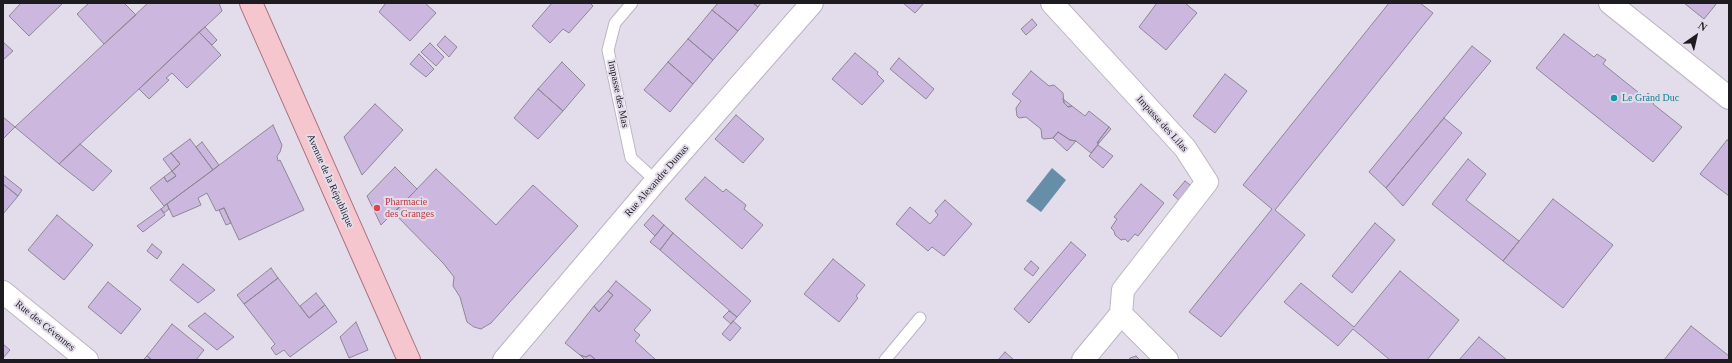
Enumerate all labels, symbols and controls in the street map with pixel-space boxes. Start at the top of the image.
north arrow [1676,16,1716,56]
text: N [1696,19,1709,33]
street label: Impasse des Mas [605,59,631,129]
place label: Le Grand Duc [1622,92,1679,104]
marker: Le Grand Duc [1609,93,1619,103]
street label: Impasse des Lilas [1134,94,1190,154]
street label: Avenue de la République [304,133,356,229]
street label: Rue Alexandre Dumas [623,143,691,219]
place label: Pharmacie des Granges [385,196,434,220]
marker: Pharmacie des Granges [372,203,382,213]
street label: Rue des Cévennes [13,298,77,354]

